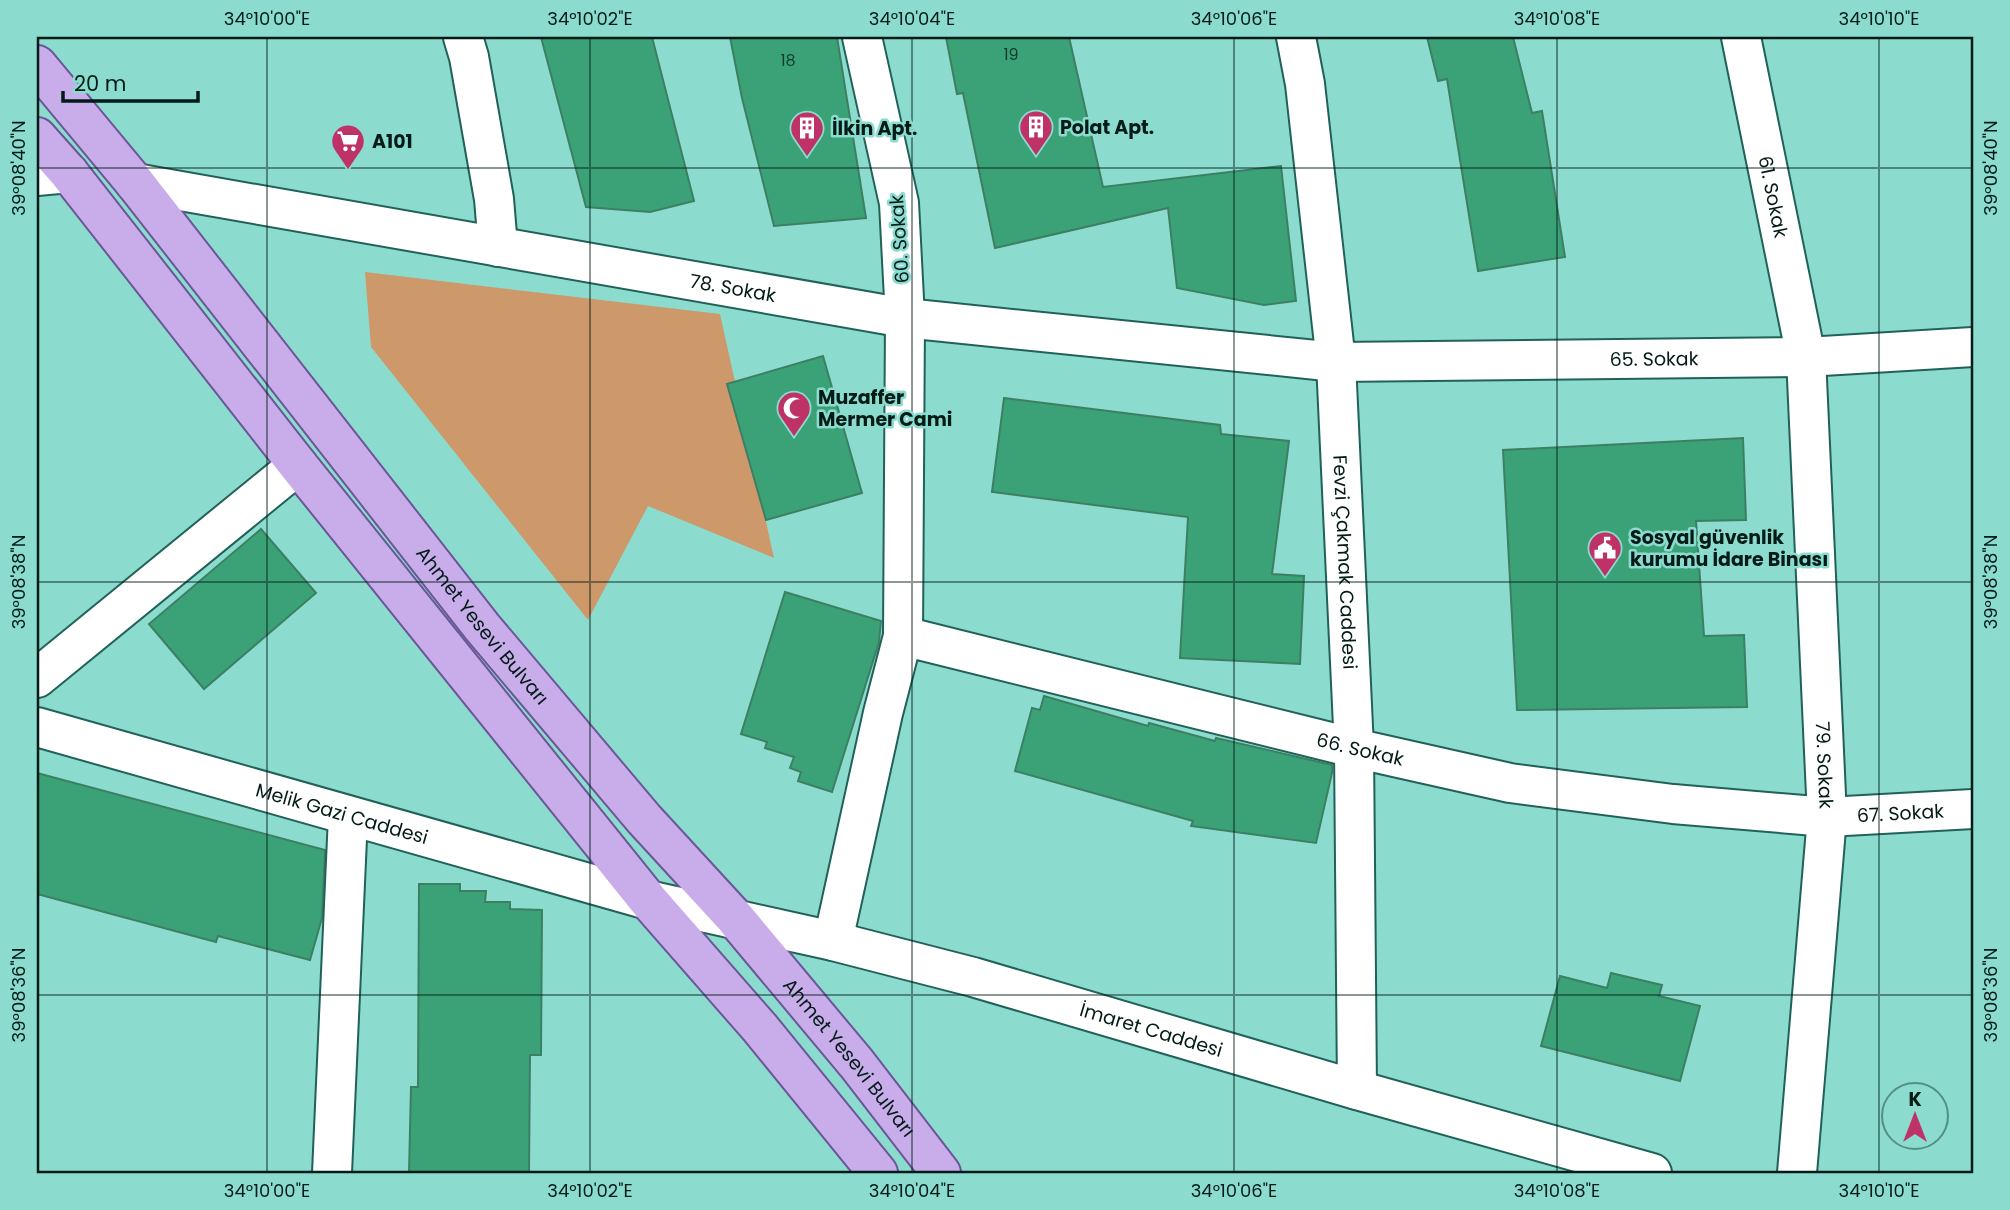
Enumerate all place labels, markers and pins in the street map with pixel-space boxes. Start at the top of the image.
building icon: Polat Apt. [1017,108,1055,157]
building icon: İlkin Apt. [788,109,826,158]
place label: Polat Apt. [1060,114,1154,141]
place label: İlkin Apt. [832,115,917,142]
supermarket icon: A101 [329,122,367,171]
place label: A101 [372,128,413,155]
place label: Muzaffer Mermer Cami [818,384,952,433]
mosque icon: Muzaffer Mermer Cami [775,389,813,438]
place label: Sosyal güvenlik kurumu İdare Binası [1630,524,1828,573]
public building icon: Sosyal güvenlik kurumu İdare Binası [1586,529,1624,578]

